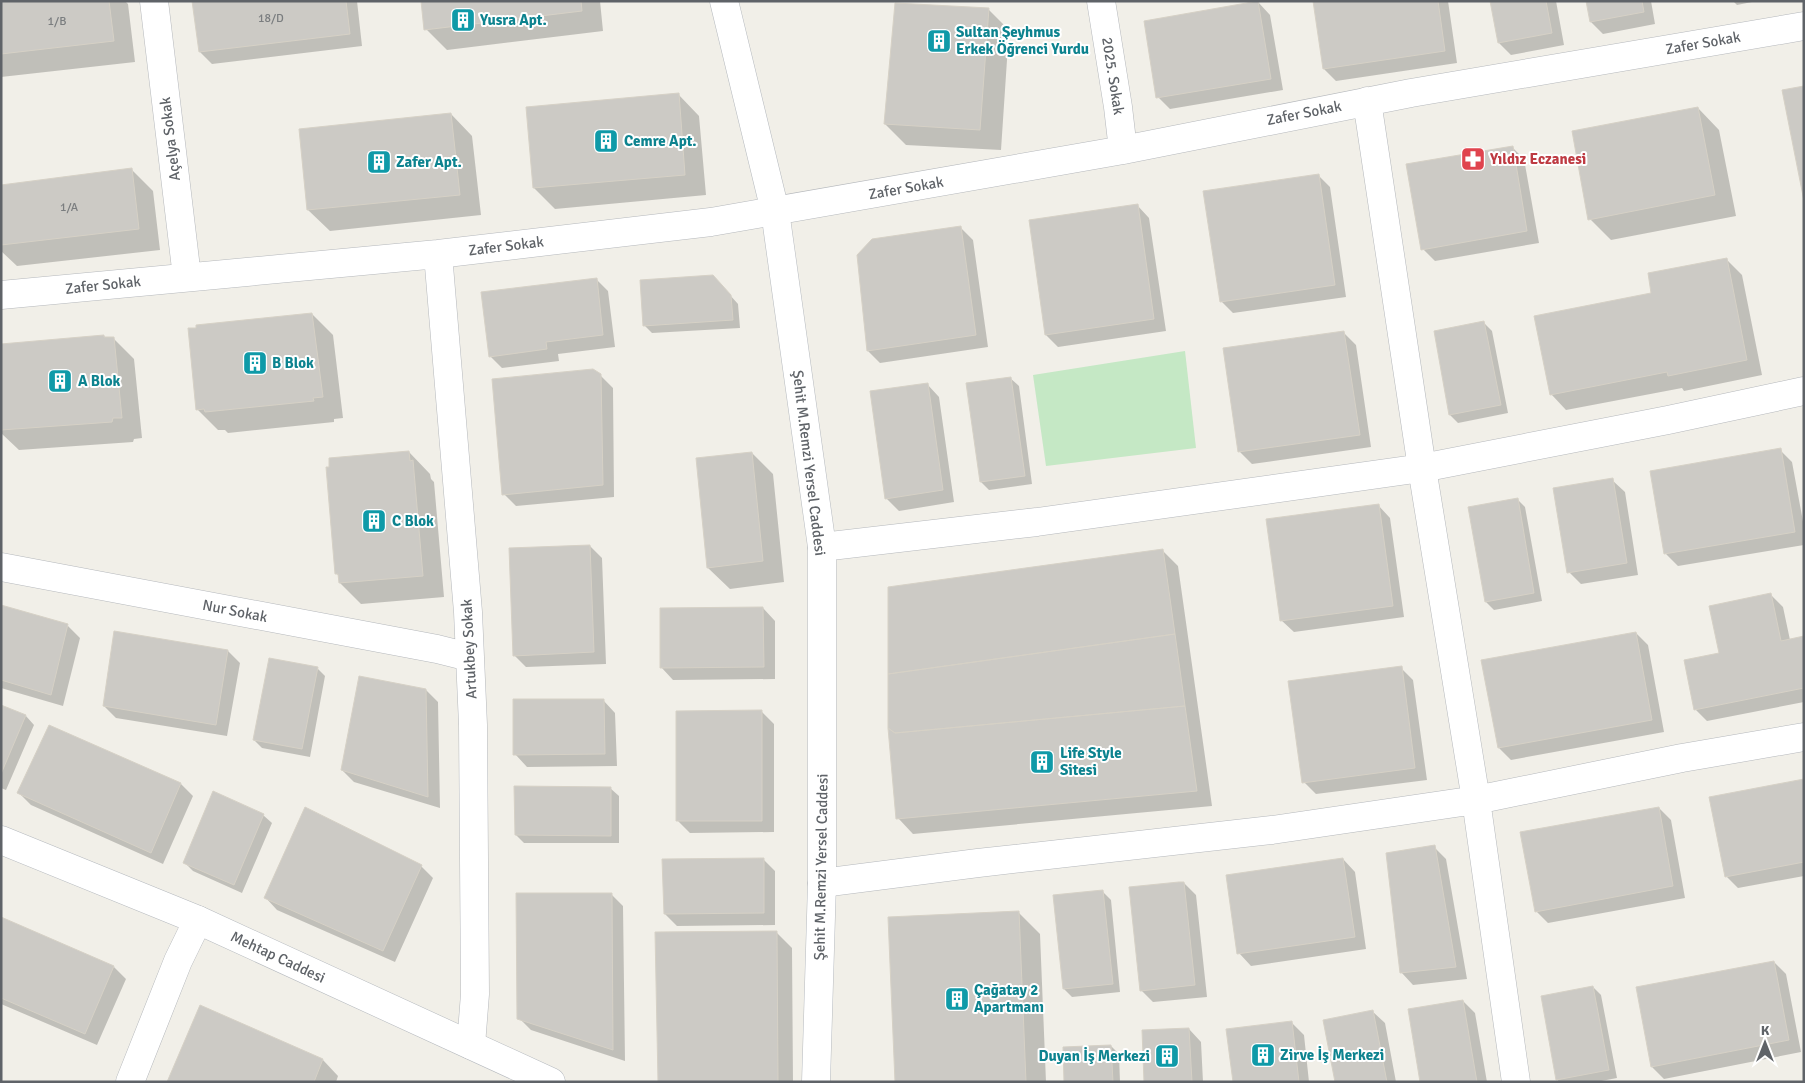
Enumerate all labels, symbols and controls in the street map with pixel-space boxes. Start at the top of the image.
building icon: Yusra Apt. [450,7,476,33]
house number: 18/D [258,11,284,26]
place label: Yusra Apt. [479,11,547,29]
house number: 1/B [48,14,66,29]
place label: Sultan Şeyhmus Erkek Öğrenci Yurdu [956,23,1089,58]
street label: Zafer Sokak [1664,27,1742,58]
building icon: Sultan Şeyhmus Erkek Öğrenci Yurdu [926,28,952,54]
street label: 2025. Sokak [1098,36,1128,117]
street label: Açelya Sokak [156,96,184,182]
street label: Zafer Sokak [1265,97,1343,129]
building icon: Cemre Apt. [593,128,619,154]
place label: Cemre Apt. [624,132,697,150]
pharmacy icon: Yıldız Eczanesi [1460,146,1486,172]
building icon: Zafer Apt. [366,149,392,175]
place label: Yıldız Eczanesi [1489,150,1586,168]
place label: Zafer Apt. [396,153,462,171]
street label: Zafer Sokak [867,172,945,203]
house number: 1/A [60,200,79,215]
street label: Zafer Sokak [467,232,545,260]
street label: Zafer Sokak [64,272,142,298]
building icon: B Blok [242,350,268,376]
place label: B Blok [272,354,314,372]
building icon: A Blok [47,368,73,394]
street label: Şehit M.Remzi Yersel Caddesi [789,369,829,557]
place label: A Blok [78,372,120,390]
building icon: C Blok [361,508,387,534]
place label: C Blok [392,512,434,530]
street label: Nur Sokak [201,596,270,626]
street label: Artukbey Sokak [457,598,481,700]
place label: Life Style Sitesi [1060,744,1122,779]
building icon: Life Style Sitesi [1029,749,1055,775]
street label: Şehit M.Remzi Yersel Caddesi [810,773,832,961]
street label: Mehtap Caddesi [228,927,328,987]
place label: Çağatay 2 Apartmanı [974,981,1044,1016]
building icon: Çağatay 2 Apartmanı [944,986,970,1012]
north arrow [1740,1018,1790,1068]
text: K [1761,1022,1770,1039]
building icon: Zirve İş Merkezi [1250,1042,1276,1068]
building icon: Duyan İş Merkezi [1154,1043,1180,1069]
place label: Zirve İş Merkezi [1280,1046,1384,1064]
place label: Duyan İş Merkezi [1038,1047,1150,1065]

